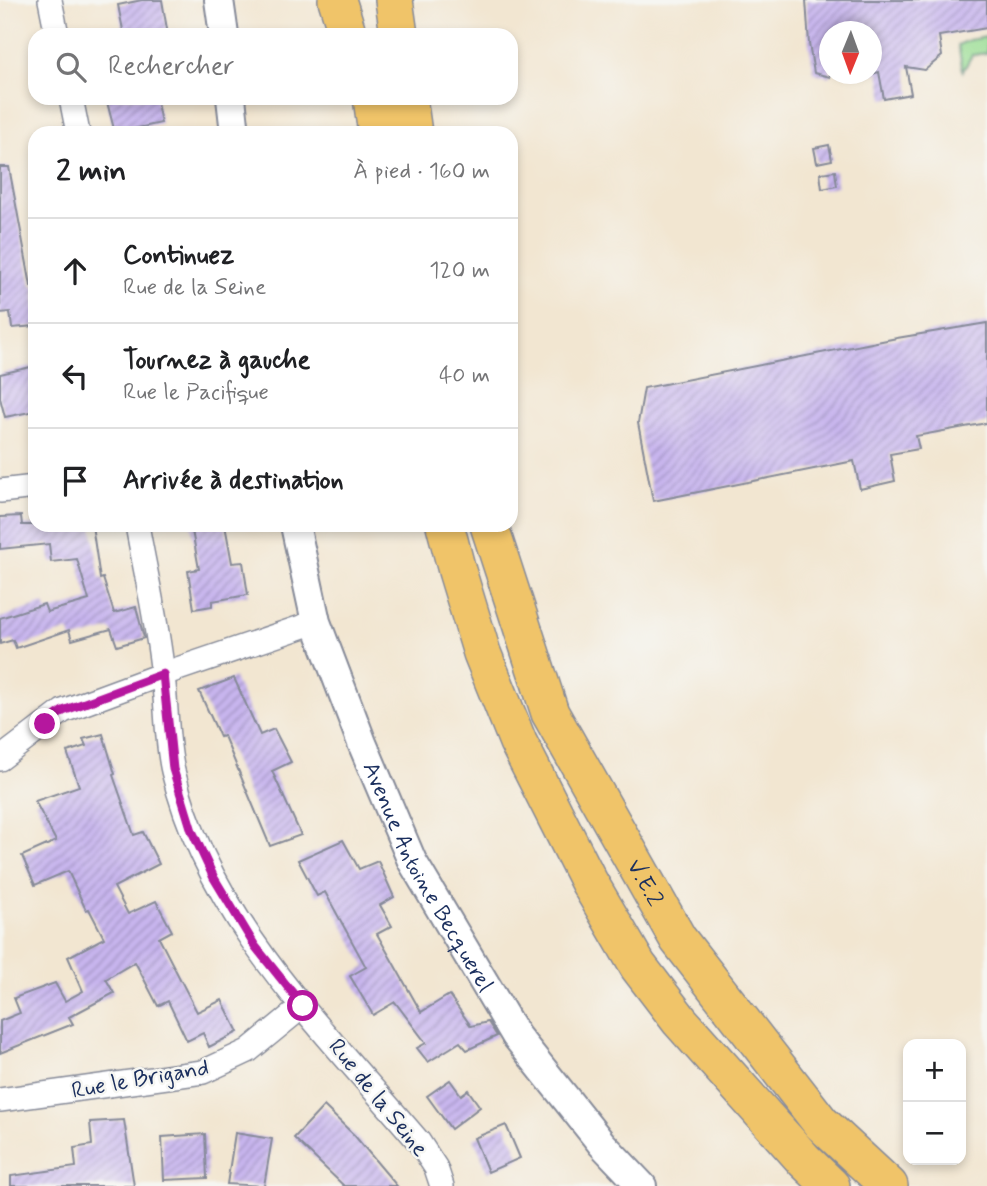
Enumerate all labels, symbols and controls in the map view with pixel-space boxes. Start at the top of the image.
north arrow [819,21,882,84]
search box [28,28,518,105]
icon: search [52,48,90,86]
text: Rechercher [108,50,234,84]
text: 2 min [56,152,126,191]
text: À pied · 160 m [353,157,490,187]
text: Continuez [123,239,234,273]
icon: ahead [56,252,94,290]
text: 120 m [429,256,490,286]
text: Rue de la Seine [123,273,266,303]
text: Tournez à gauche [123,344,310,378]
icon: left [56,357,94,395]
text: 40 m [439,361,490,391]
text: Rue le Pacifique [123,378,269,408]
icon: arrive [56,462,94,500]
text: Arrivée à destination [123,464,344,498]
route end [29,708,60,739]
street label: Avenue Antoine Becquerel [355,758,499,998]
street label: V.E.2 [619,854,669,912]
route start [287,990,318,1021]
street label: Rue de la Seine [321,1033,434,1163]
map controls [903,1039,966,1165]
button: + [903,1039,966,1102]
street label: Rue le Brigand [69,1053,211,1107]
button: − [903,1102,966,1165]

